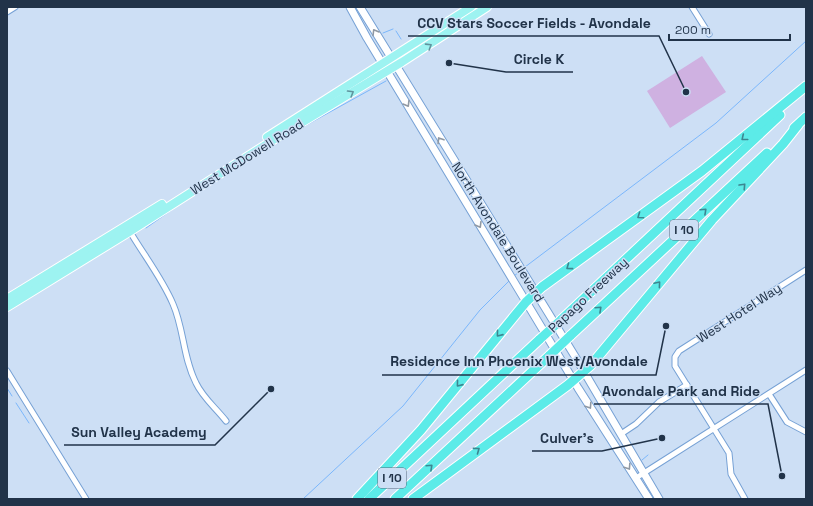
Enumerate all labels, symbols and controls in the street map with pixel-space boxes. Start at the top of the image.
callout: CCV Stars Soccer Fields - Avondale [408,10,659,36]
text: CCV Stars Soccer Fields - Avondale [417,14,651,32]
scale bar [669,16,790,42]
text: 200 m [675,22,711,38]
one-way arrow [372,29,380,36]
one-way arrow [424,43,431,50]
callout: Circle K [506,46,573,72]
text: Circle K [514,50,564,68]
one-way arrow [347,90,354,97]
one-way arrow [402,100,409,107]
street label: West McDowell Road [187,115,307,199]
one-way arrow [741,133,748,140]
one-way arrow [437,137,445,144]
street label: North Avondale Boulevard [448,159,548,305]
one-way arrow [738,183,746,191]
one-way arrow [699,208,707,215]
one-way arrow [637,211,644,219]
road number: I 10 [670,220,698,240]
one-way arrow [475,221,482,228]
street label: Papago Freeway [545,254,631,336]
one-way arrow [566,262,573,270]
street label: West Hotel Way [693,279,785,347]
one-way arrow [654,282,661,289]
one-way arrow [594,306,602,314]
one-way arrow [497,329,504,337]
callout: Residence Inn Phoenix West/Avondale [382,349,656,375]
text: Residence Inn Phoenix West/Avondale [390,352,648,370]
callout: Avondale Park and Ride [594,378,768,404]
one-way arrow [456,379,463,386]
text: Avondale Park and Ride [602,382,760,400]
one-way arrow [584,402,592,409]
callout: Sun Valley Academy [64,419,215,445]
text: Sun Valley Academy [71,423,207,441]
callout: Culver's [532,425,602,451]
text: Culver's [540,429,594,447]
one-way arrow [473,448,480,455]
one-way arrow [624,462,631,469]
one-way arrow [425,465,432,472]
road number: I 10 [378,468,406,488]

